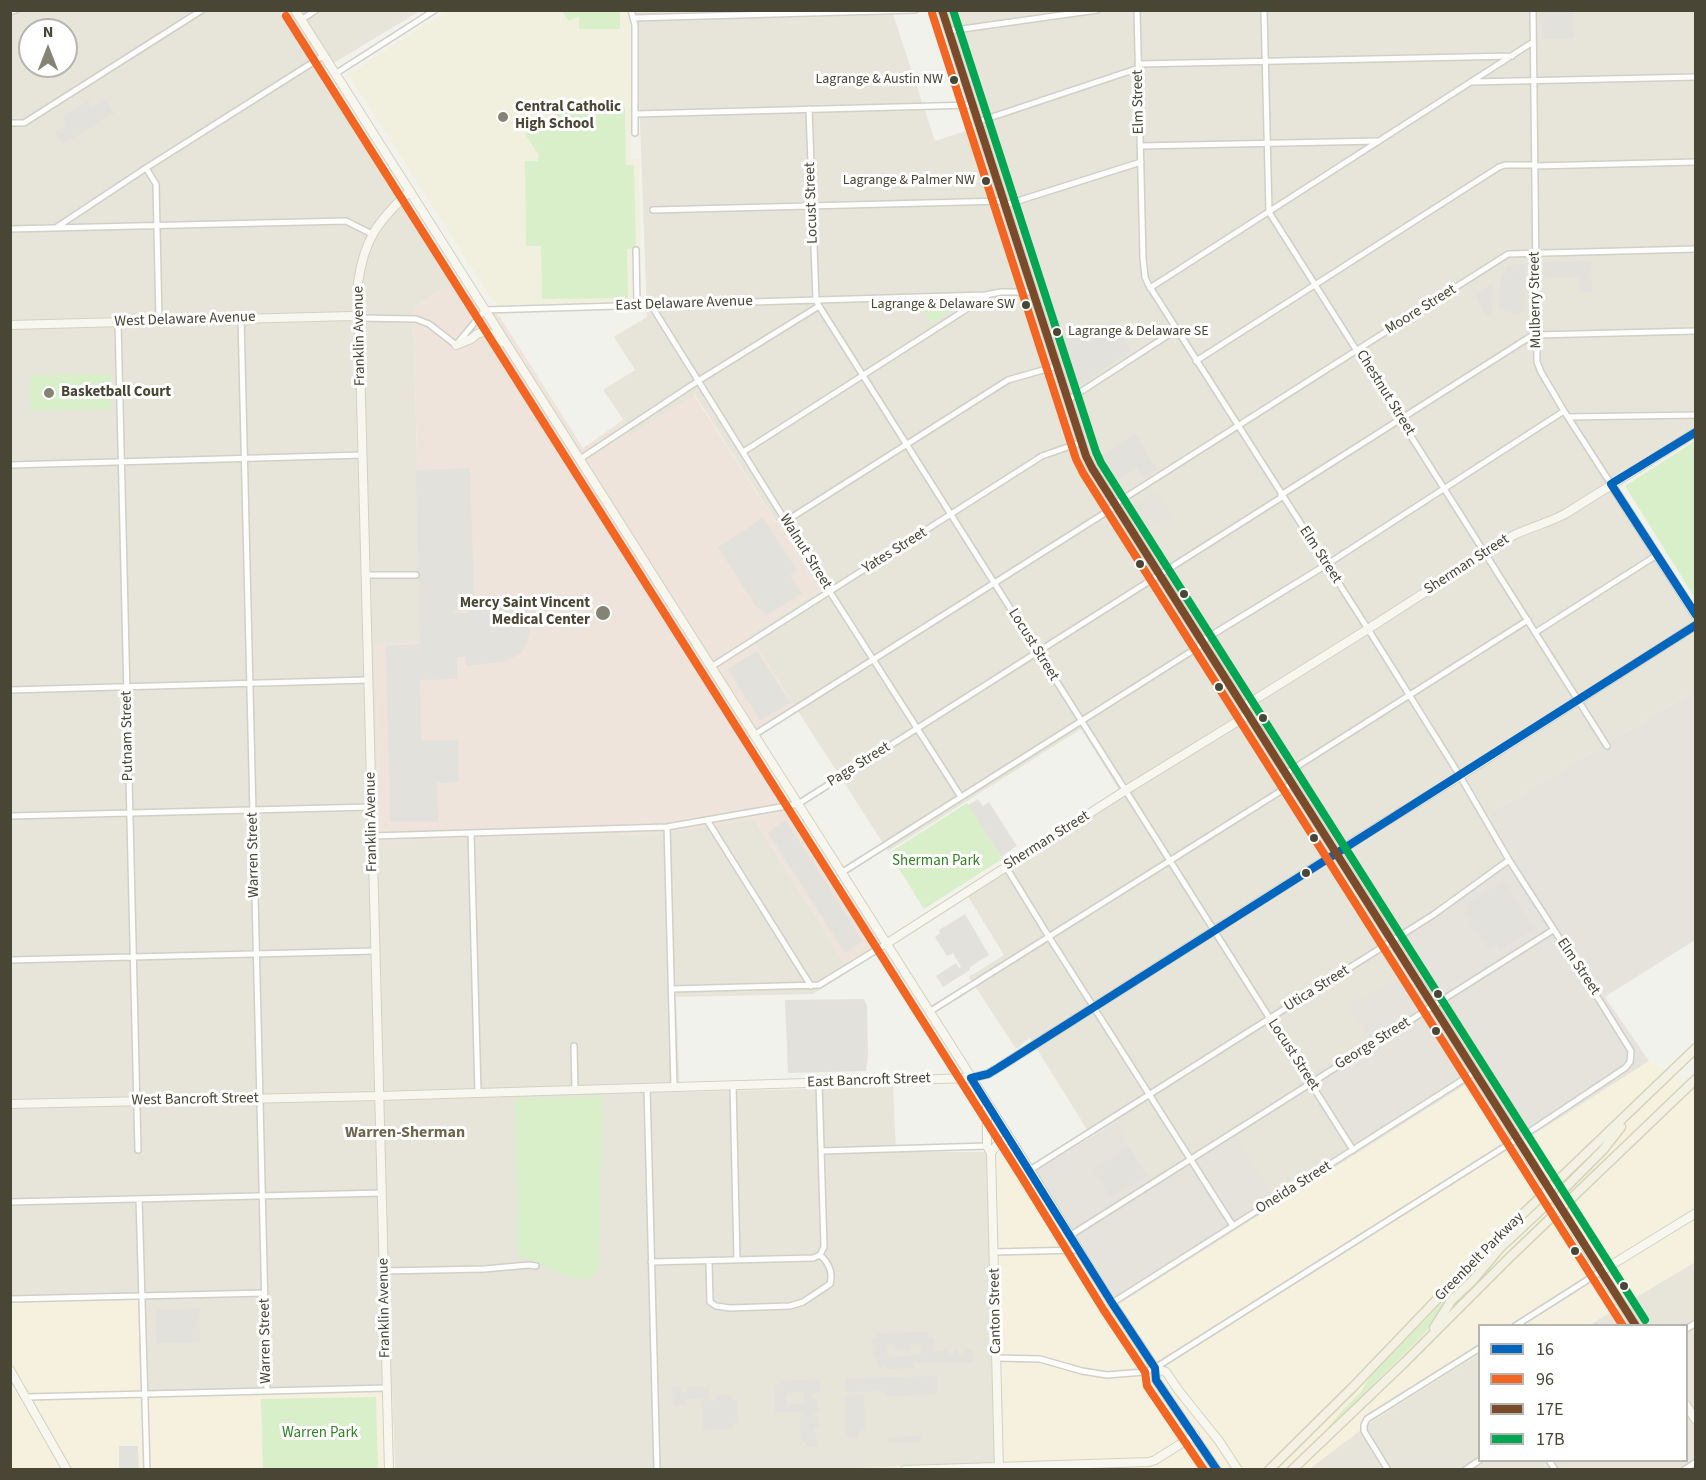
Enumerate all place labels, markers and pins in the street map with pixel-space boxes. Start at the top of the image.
place label: Lagrange & Austin NW [815,72,943,88]
marker: Lagrange & Austin NW [948,74,960,86]
place label: Central Catholic High School [515,99,621,134]
marker: Central Catholic High School [496,110,510,124]
place label: Lagrange & Palmer NW [843,173,975,189]
marker: Lagrange & Palmer NW [980,175,992,187]
place label: Lagrange & Delaware SW [871,297,1015,313]
marker: Lagrange & Delaware SW [1020,299,1032,311]
place label: Lagrange & Delaware SE [1068,324,1209,340]
marker: Lagrange & Delaware SE [1051,326,1063,338]
place label: Basketball Court [61,384,171,402]
marker: Basketball Court [42,386,56,400]
unlabelled marker [1134,558,1146,570]
unlabelled marker [1178,588,1190,600]
place label: Mercy Saint Vincent Medical Center [460,595,590,630]
marker: Mercy Saint Vincent Medical Center [594,604,612,622]
unlabelled marker [1213,681,1225,693]
unlabelled marker [1257,712,1269,724]
unlabelled marker [1308,832,1320,844]
unlabelled marker [1300,867,1312,879]
unlabelled marker [1432,988,1444,1000]
unlabelled marker [1430,1025,1442,1037]
unlabelled marker [1569,1245,1581,1257]
unlabelled marker [1618,1280,1630,1292]

